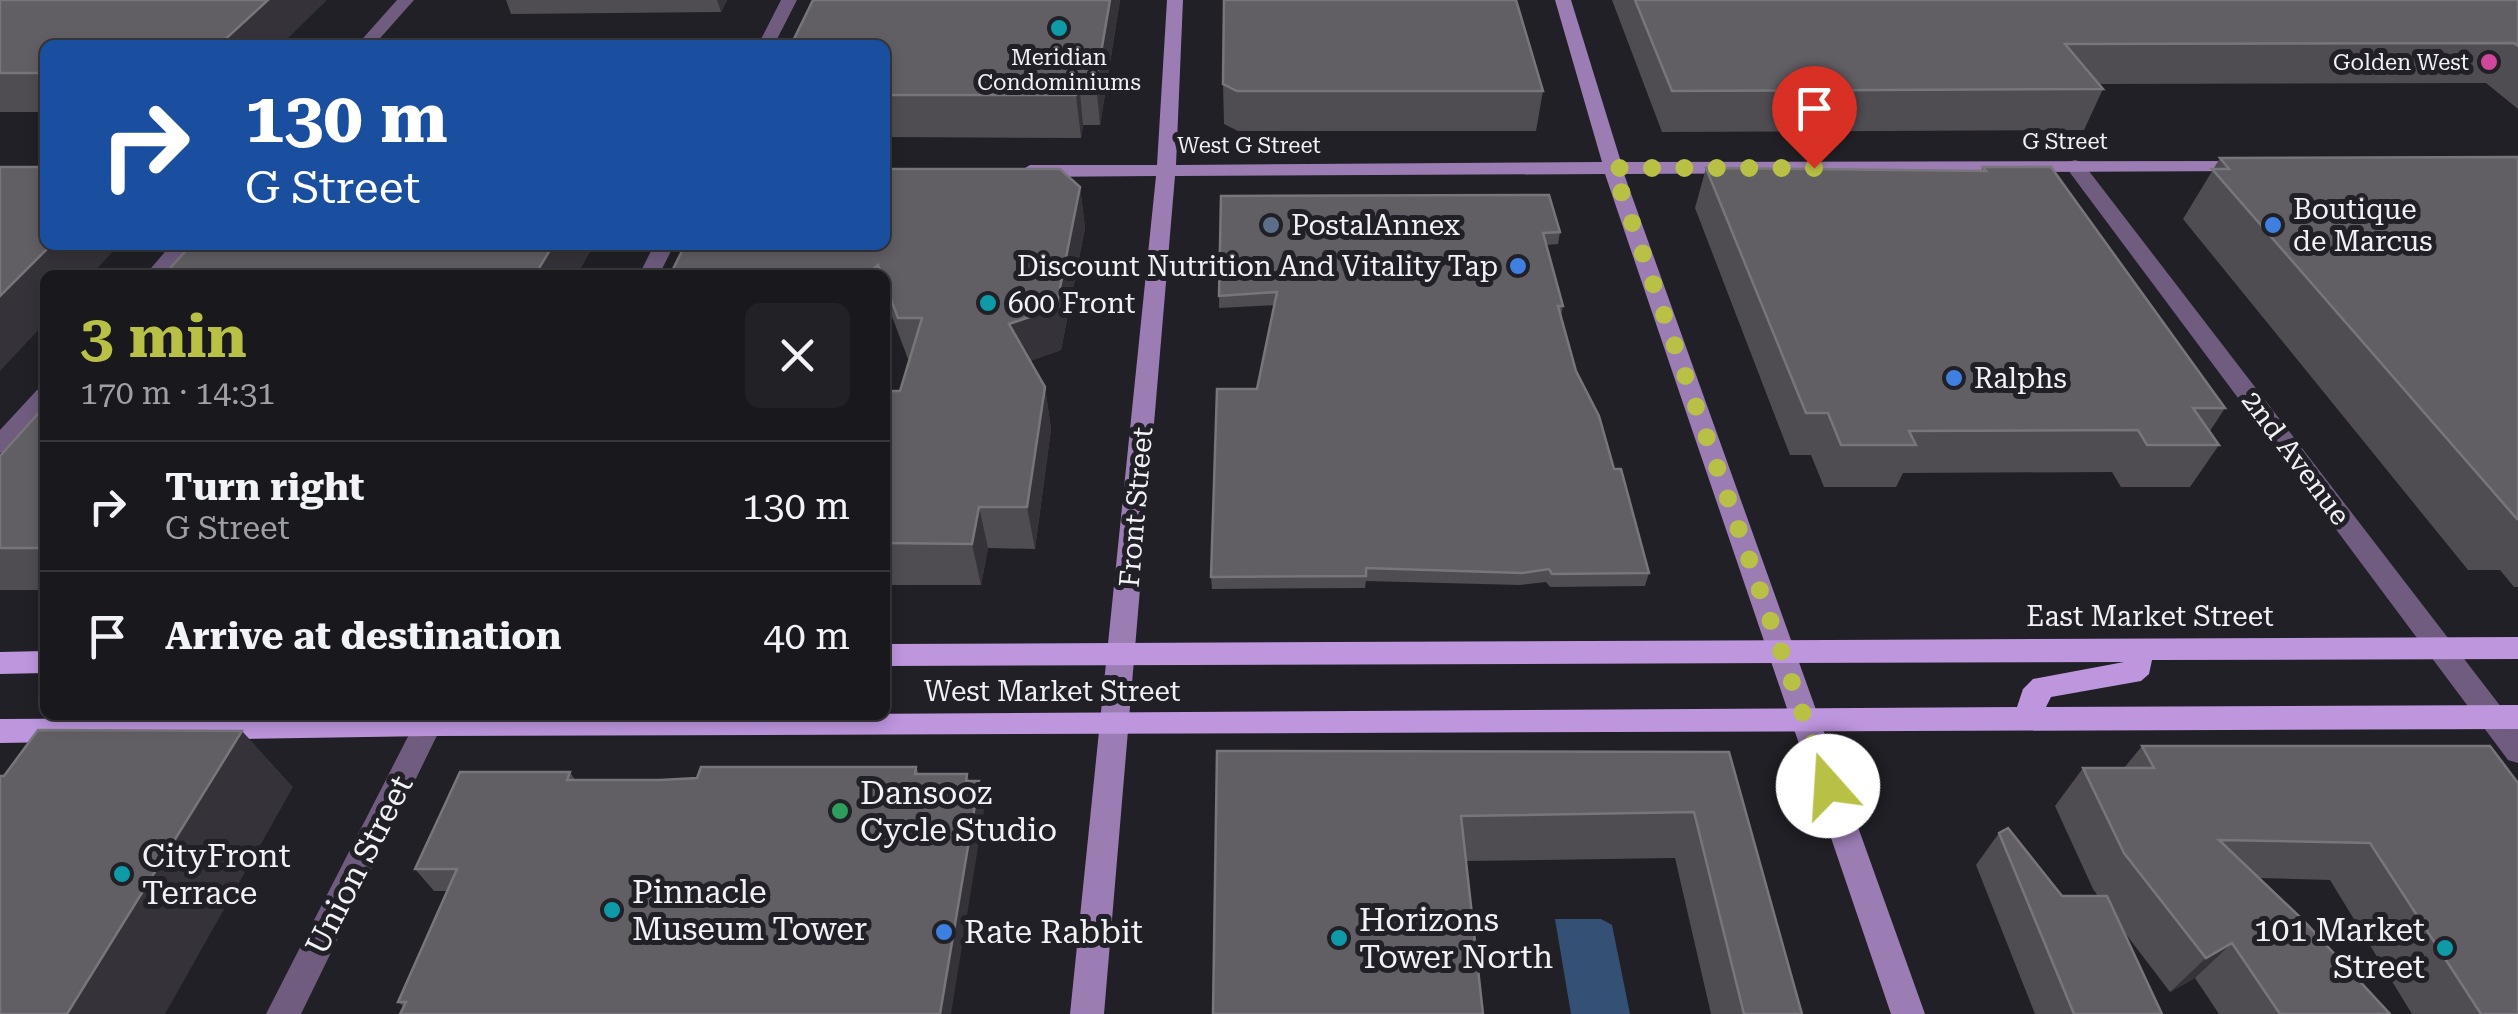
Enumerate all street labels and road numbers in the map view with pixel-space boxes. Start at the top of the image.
street label: G Street [2022,129,2108,154]
street label: West G Street [1177,133,1321,158]
street label: 2nd Avenue [2235,385,2357,531]
street label: Front Street [1113,425,1159,589]
street label: East Market Street [2026,600,2274,633]
street label: West Market Street [924,675,1180,708]
street label: Union Street [298,769,420,961]

